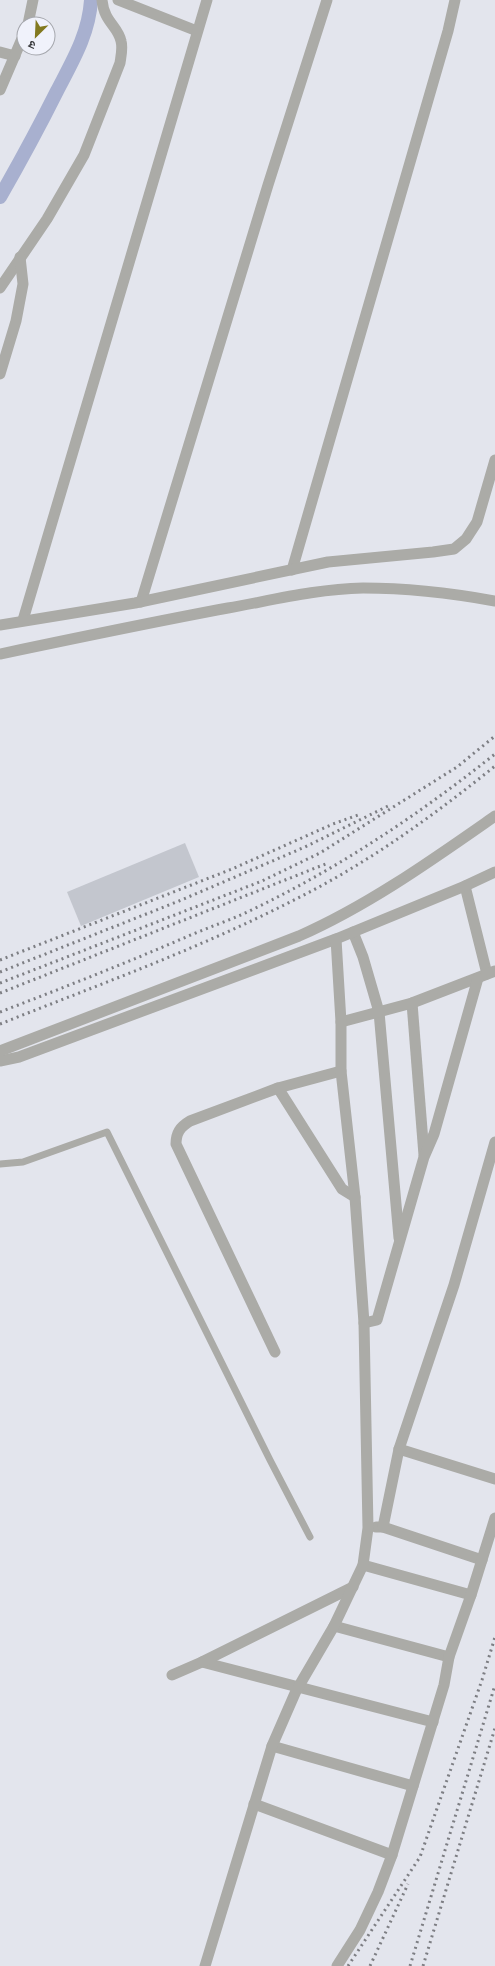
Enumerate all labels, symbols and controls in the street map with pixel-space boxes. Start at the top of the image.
north arrow [16,16,56,56]
text: उ [26,37,38,52]

